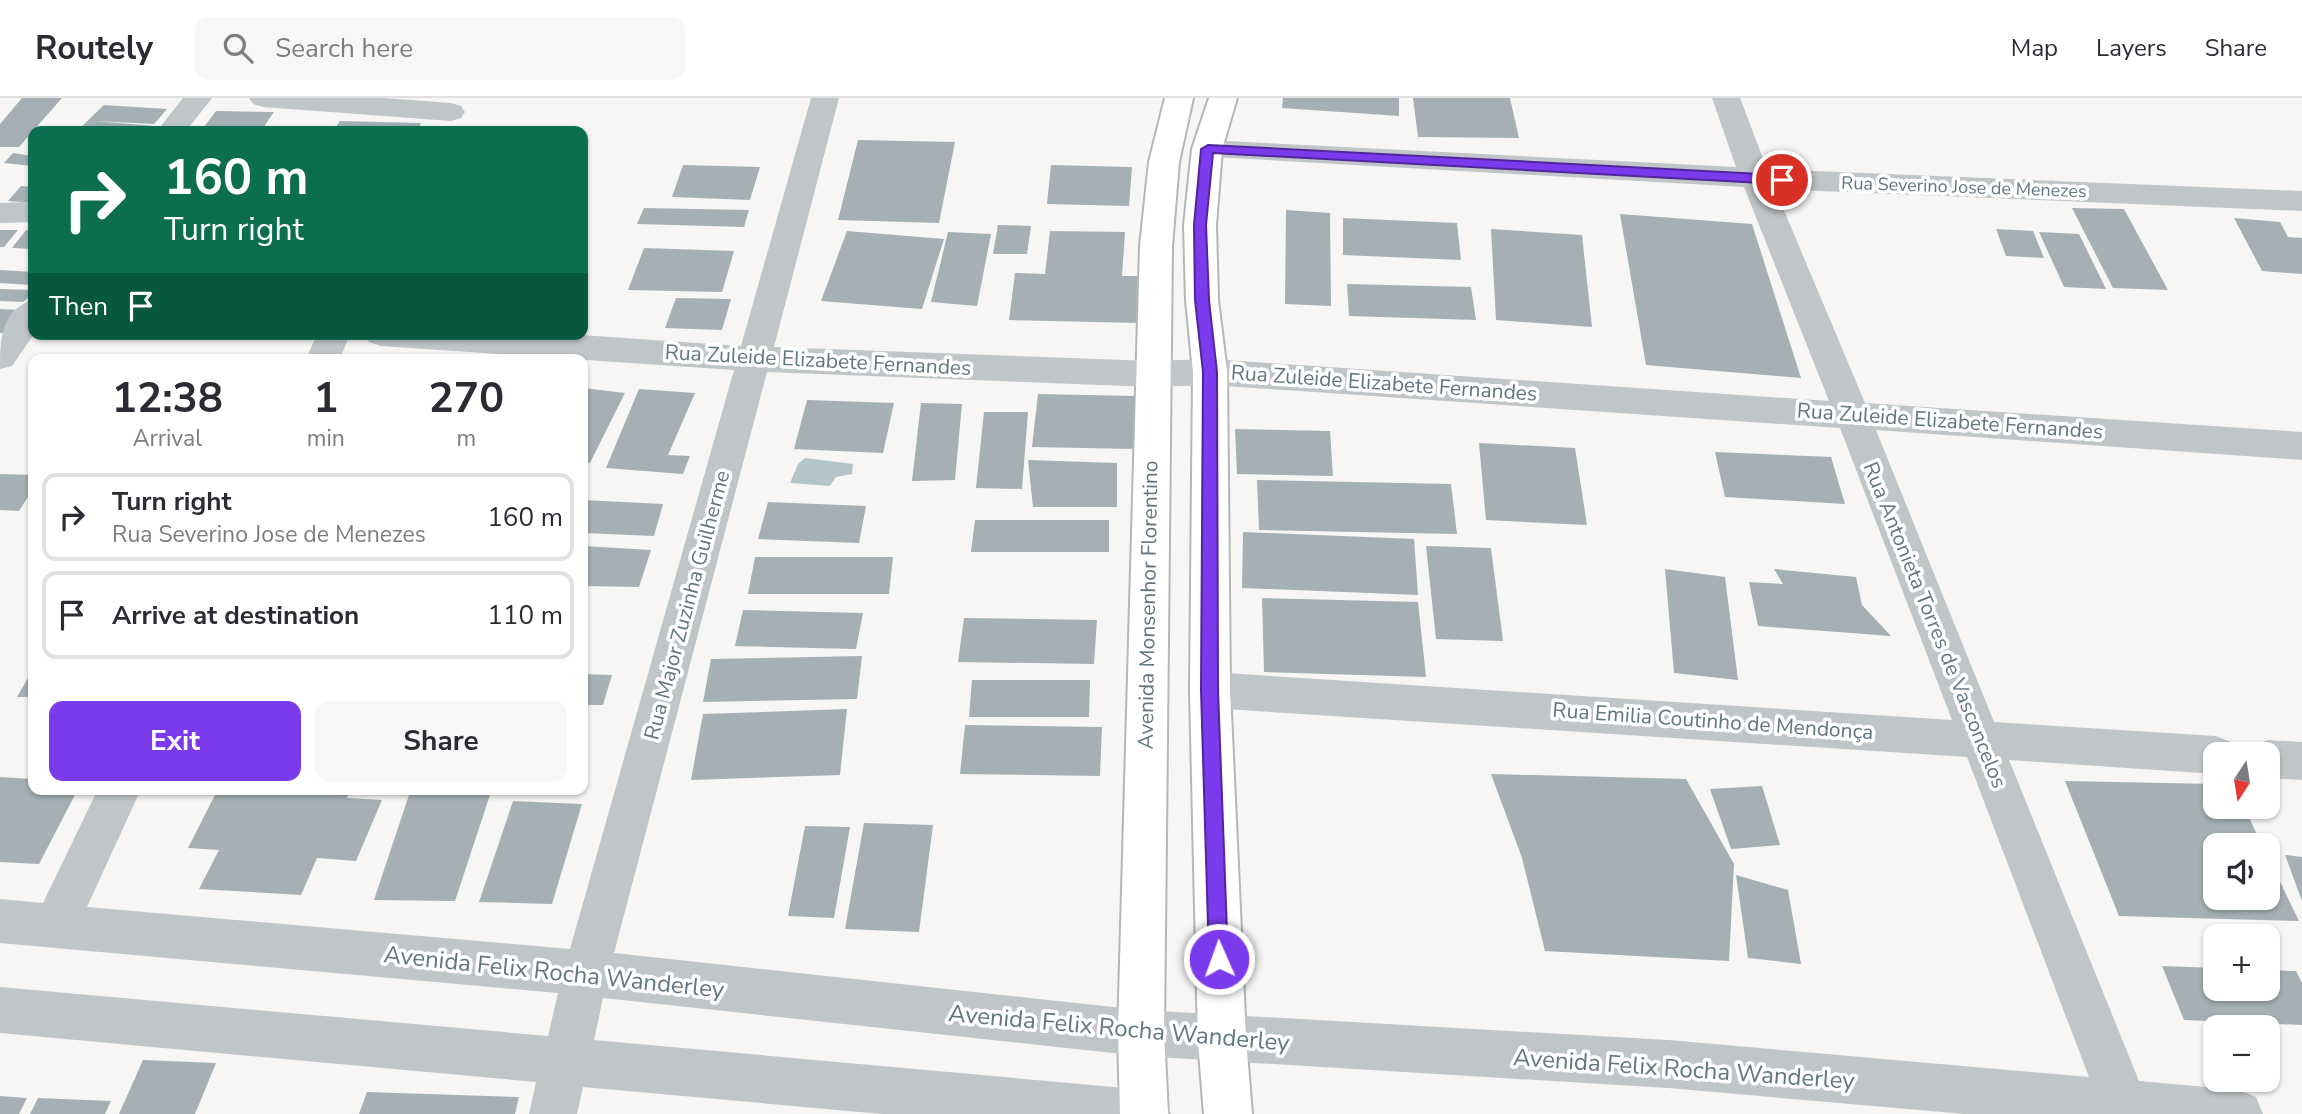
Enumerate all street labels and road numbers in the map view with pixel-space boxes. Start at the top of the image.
street label: Rua Severino Jose de Menezes [1841,171,2087,203]
street label: Rua Zuleide Elizabete Fernandes [664,338,972,382]
street label: Rua Zuleide Elizabete Fernandes [1230,358,1538,408]
street label: Rua Zuleide Elizabete Fernandes [1796,396,2104,446]
street label: Rua Antonieta Torres de Vasconcelos [1857,458,2013,792]
street label: Avenida Monsenhor Florentino [1131,460,1165,750]
street label: Rua Major Zuzinha Guilherme [638,467,736,743]
street label: Rua Emilia Coutinho de Mendonça [1552,696,1874,746]
street label: Avenida Felix Rocha Wanderley [382,938,727,1006]
street label: Avenida Felix Rocha Wanderley [947,997,1292,1059]
street label: Avenida Felix Rocha Wanderley [1512,1041,1856,1097]

